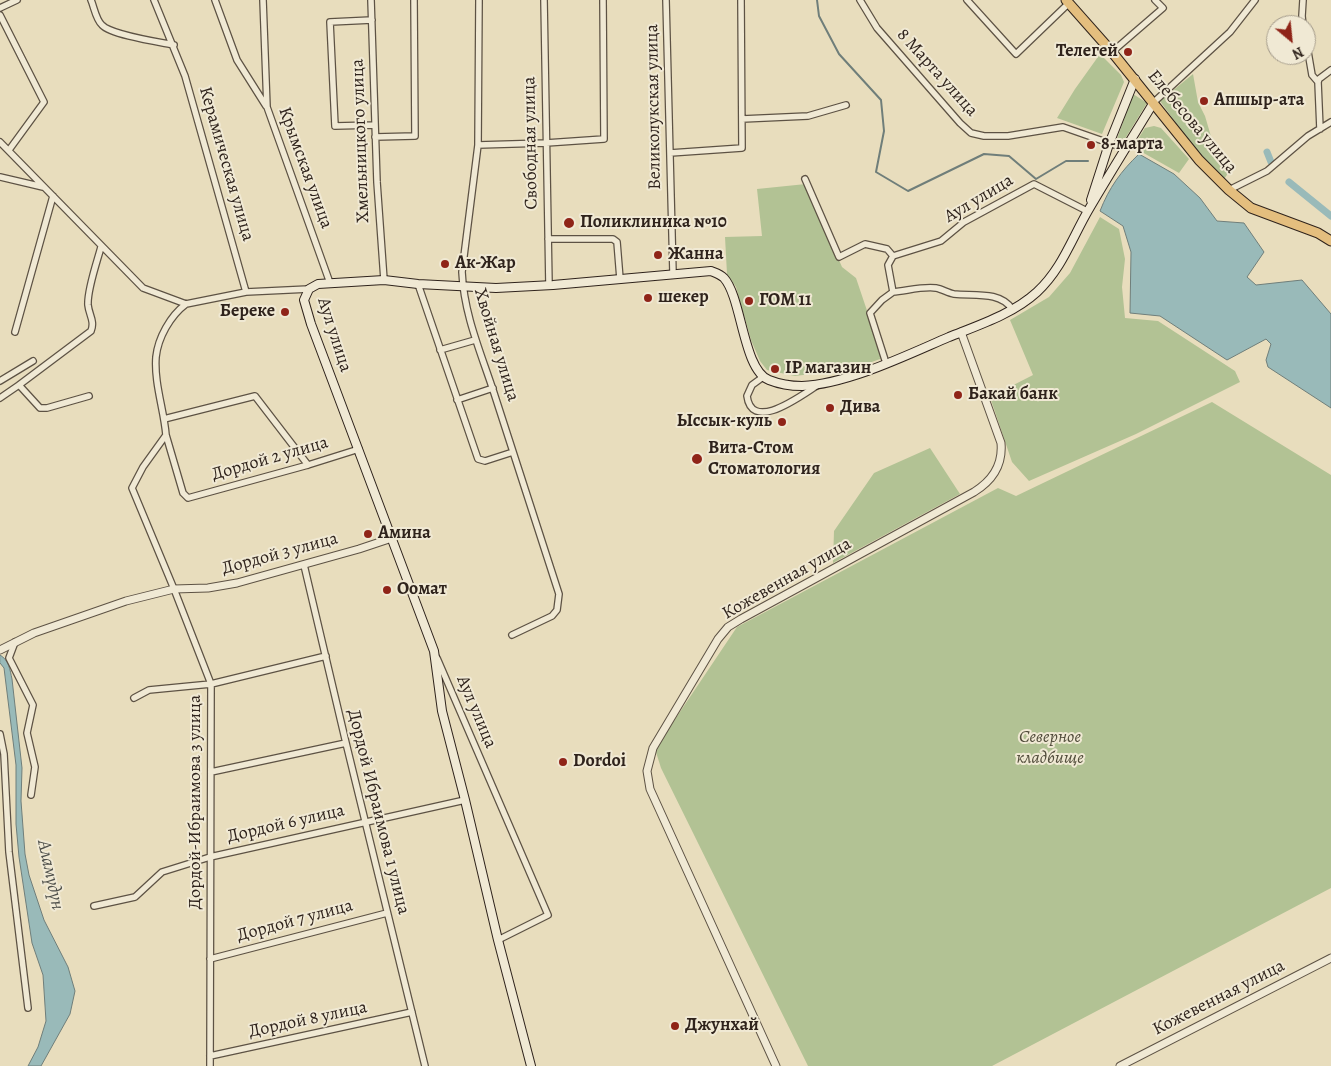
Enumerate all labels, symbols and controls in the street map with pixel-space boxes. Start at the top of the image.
north arrow [1266,15,1316,65]
street label: Великолукская улица [642,24,666,190]
street label: 8 Марта улица [892,25,982,121]
place label: Телегей [1056,41,1118,63]
text: N [1289,42,1307,64]
marker: Телегей [1122,46,1134,58]
street label: Хмельницкого улица [347,59,375,223]
street label: Елебесова улица [1142,66,1242,178]
street label: Свободная улица [519,76,543,210]
street label: Керамическая улица [194,84,258,244]
place label: Апшыр-ата [1214,90,1304,112]
marker: Апшыр-ата [1198,95,1210,107]
street label: Крымская улица [273,104,337,232]
place label: 8-марта [1101,134,1163,156]
marker: 8-марта [1085,139,1097,151]
street label: Аул улица [941,170,1017,228]
place label: Поликлиника №10 [580,212,727,234]
marker: Поликлиника №10 [562,216,576,230]
place label: Жанна [668,244,724,266]
marker: Жанна [652,249,664,261]
place label: Ак-Жар [455,253,516,275]
marker: Ак-Жар [439,258,451,270]
street label: Хвойная улица [469,286,523,404]
place label: шекер [658,287,709,309]
place label: ГОМ 11 [759,290,811,312]
marker: шекер [642,292,654,304]
street label: Аул улица [312,295,356,375]
marker: ГОМ 11 [743,295,755,307]
place label: Береке [220,301,275,323]
marker: Береке [279,306,291,318]
place label: IP магазин [785,358,871,380]
marker: IP магазин [769,363,781,375]
place label: Бакай банк [968,384,1058,406]
marker: Бакай банк [952,389,964,401]
place label: Дива [840,397,880,419]
marker: Дива [824,402,836,414]
place label: Ыссык-куль [677,411,772,433]
marker: Ыссык-куль [776,416,788,428]
street label: Дордой 2 улица [209,432,331,486]
place label: Вита-Стом Стоматология [708,438,820,480]
marker: Вита-Стом Стоматология [690,452,704,466]
place label: Амина [378,523,431,545]
street label: Дордой 3 улица [220,528,340,580]
marker: Амина [362,528,374,540]
street label: Кожевенная улица [719,533,855,625]
place label: Оомат [397,579,447,601]
marker: Оомат [381,584,393,596]
street label: Аул улица [451,672,501,752]
street label: Дордой-Ибраимова 3 улица [185,695,207,909]
street label: Дордой Ибраимова 1 улица [342,707,414,917]
park label: Северное кладбище [1016,727,1084,770]
place label: Dordoi [573,751,626,773]
marker: Dordoi [557,756,569,768]
street label: Дордой 6 улица [225,800,347,848]
water label: Аламүдүн [31,838,69,912]
street label: Дордой 7 улица [235,895,355,947]
street label: Кожевенная улица [1149,955,1289,1041]
street label: Дордой 8 улица [247,997,369,1043]
place label: Джунхай [685,1015,759,1037]
marker: Джунхай [669,1020,681,1032]

